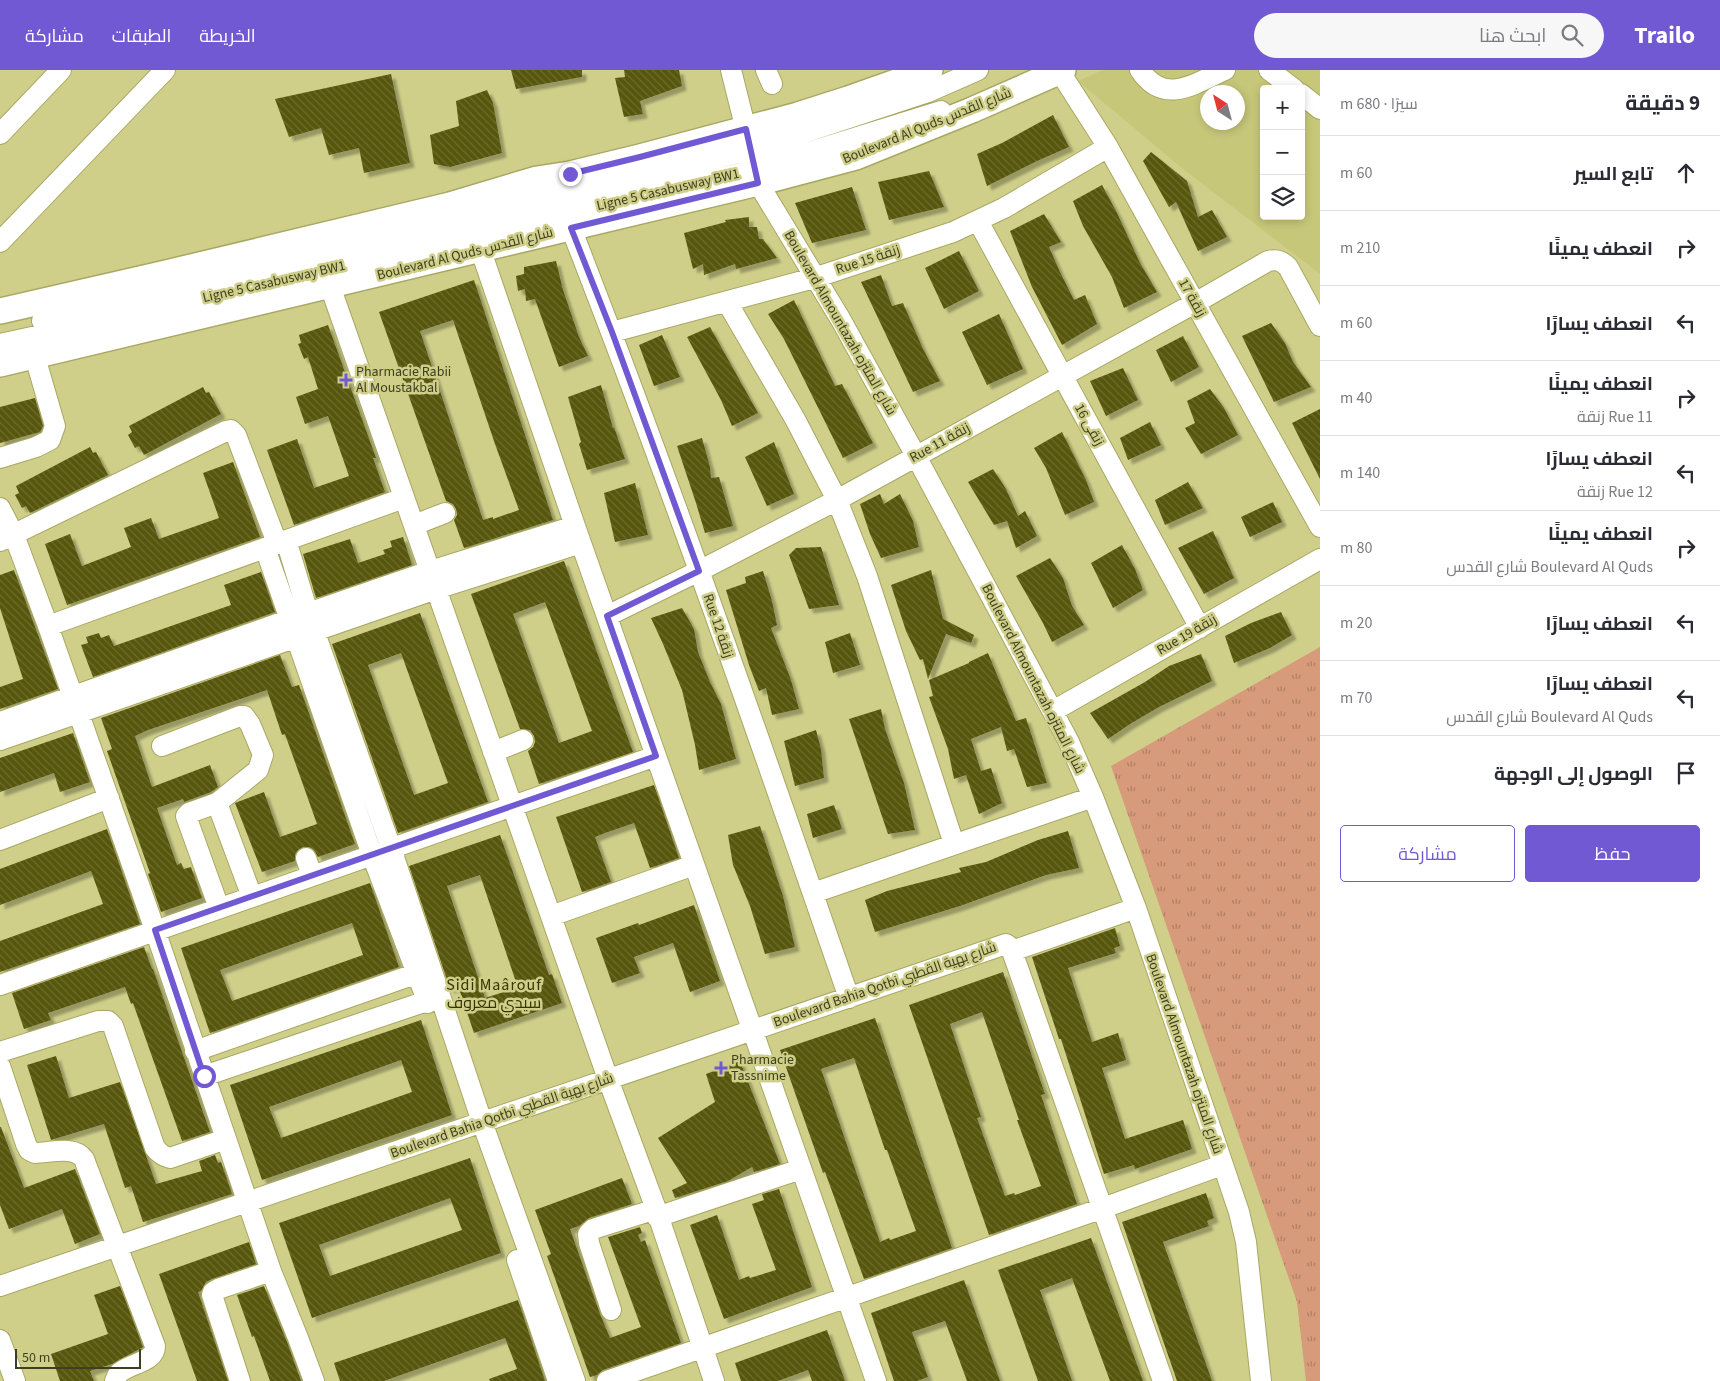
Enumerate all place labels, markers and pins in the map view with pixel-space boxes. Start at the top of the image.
place label: Pharmacie Rabii Al Moustakbal [356,362,451,398]
marker: Pharmacie Rabii Al Moustakbal [340,374,352,386]
place label: Pharmacie Tassnime [731,1050,794,1086]
marker: Pharmacie Tassnime [715,1062,727,1074]

